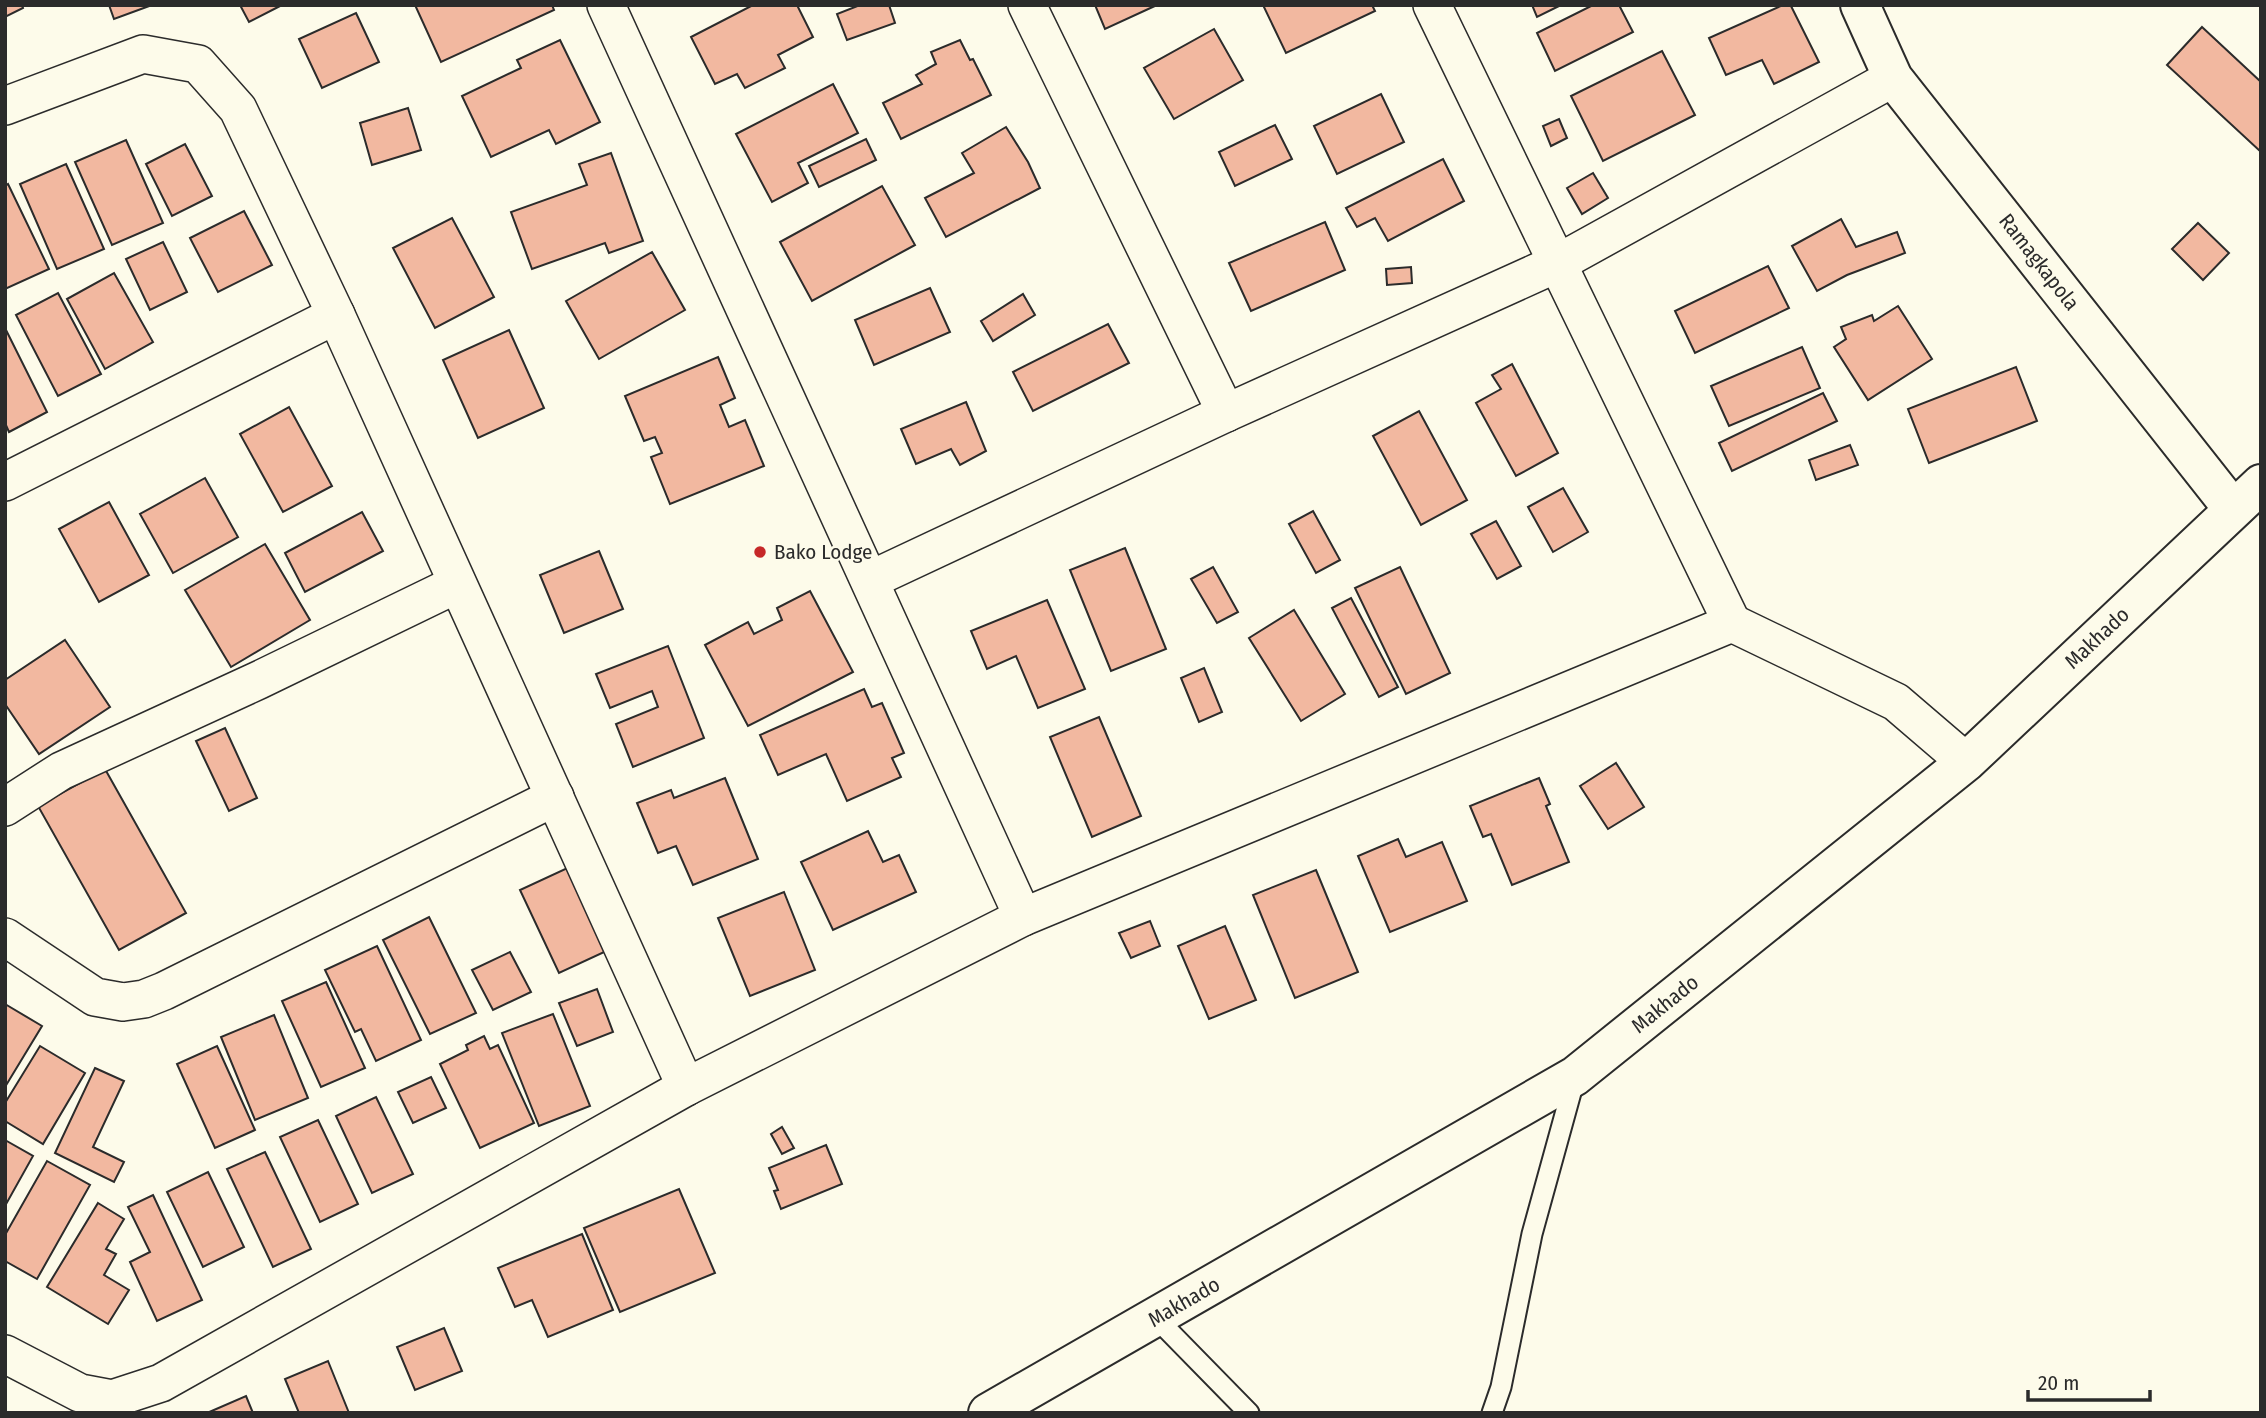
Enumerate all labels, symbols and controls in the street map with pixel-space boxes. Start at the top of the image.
street label: Ramagkapola [1993,209,2085,315]
place label: Bako Lodge [774,539,872,565]
marker: Bako Lodge [752,544,768,560]
street label: Makhado [2059,602,2135,674]
street label: Makhado [1626,969,1704,1039]
street label: Makhado [1143,1271,1225,1333]
scale bar [2028,1358,2150,1402]
text: 20 m [2038,1370,2079,1396]

